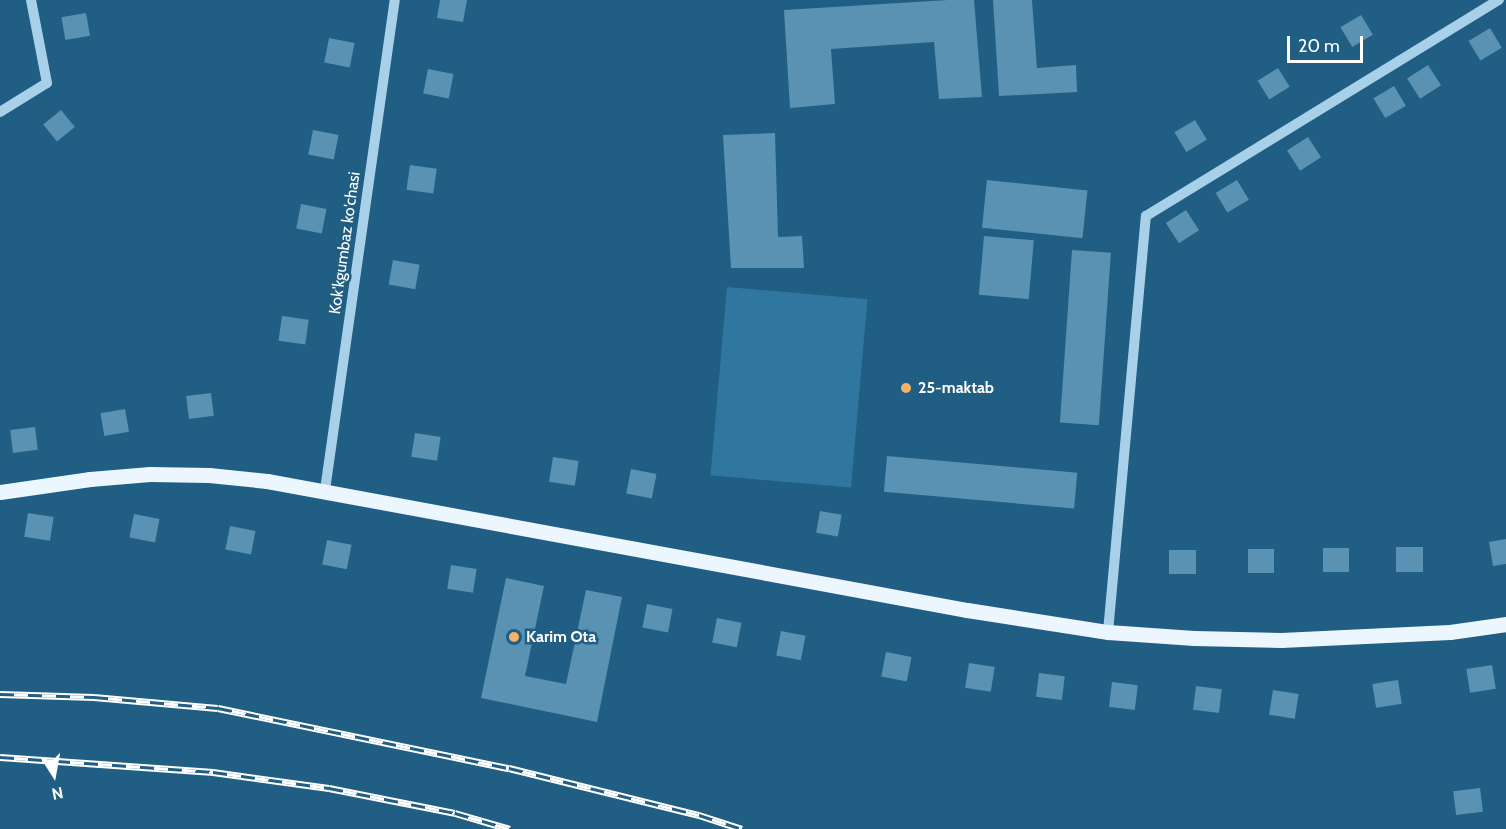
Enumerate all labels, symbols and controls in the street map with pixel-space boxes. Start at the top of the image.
scale bar [1290,24,1366,62]
text: 20 m [1298,35,1340,57]
street label: Kok'kgumbaz ko'chasi [326,171,364,315]
place label: 25-maktab [918,378,994,398]
marker: 25-maktab [899,381,913,395]
place label: Karim Ota [526,627,596,647]
marker: Karim Ota [507,630,521,644]
north arrow [24,745,84,805]
text: N [50,783,65,804]

